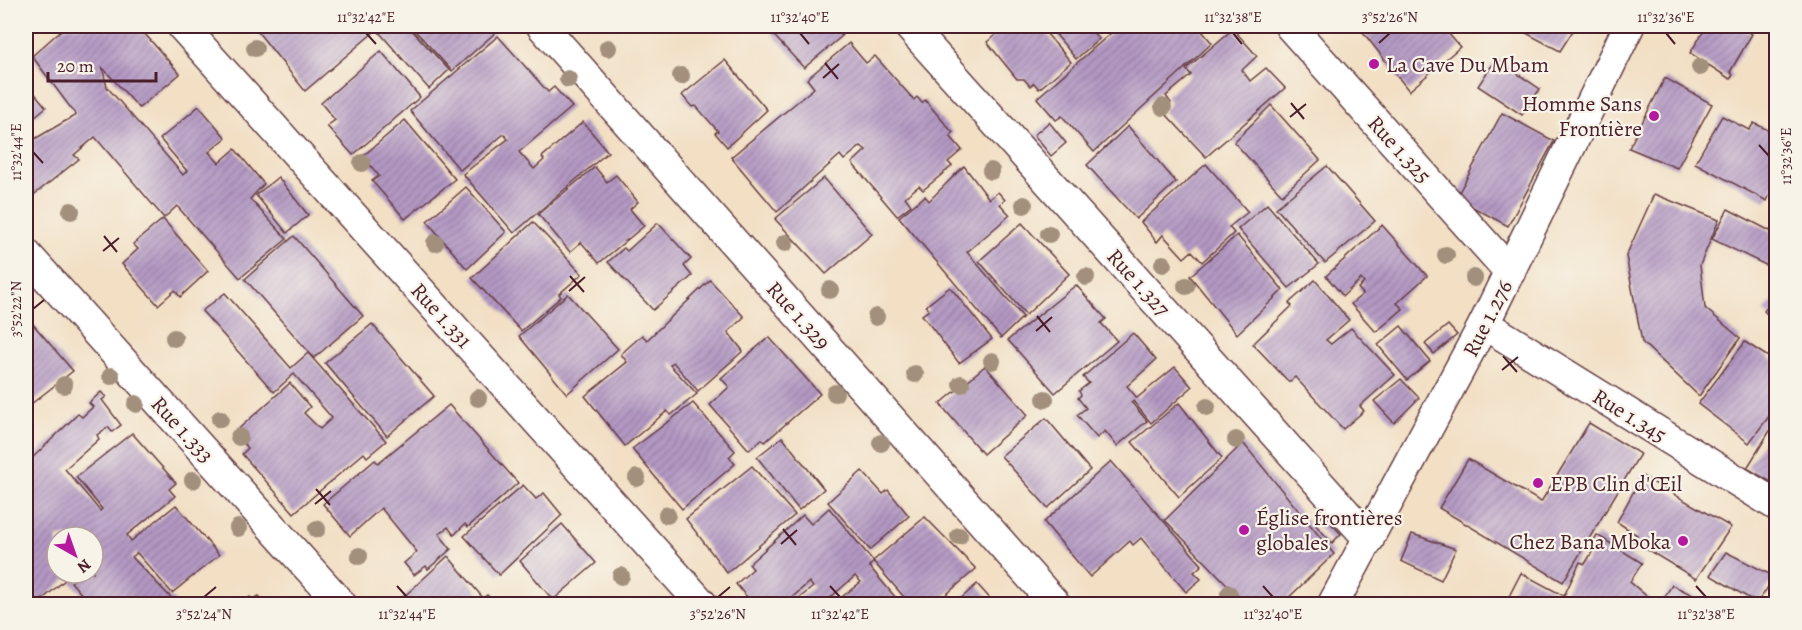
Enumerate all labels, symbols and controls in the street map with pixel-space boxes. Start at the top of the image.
text: 11°32'42"E [337,7,395,27]
text: 11°32'40"E [771,7,829,27]
text: 11°32'38"E [1204,7,1262,27]
text: 3°52'26"N [1362,7,1418,27]
text: 11°32'36"E [1637,7,1695,27]
scale bar [48,45,156,83]
place label: La Cave Du Mbam [1386,50,1549,80]
text: 20 m [57,54,94,78]
marker: La Cave Du Mbam [1367,57,1381,71]
place label: Homme Sans Frontière [1522,89,1642,144]
street label: Rue 1.325 [1361,109,1438,190]
marker: Homme Sans Frontière [1647,109,1661,123]
text: 11°32'44"E [6,123,26,181]
text: 11°32'36"E [1776,127,1796,185]
street label: Rue 1.327 [1100,242,1177,324]
street label: Rue 1.329 [759,275,837,356]
street label: Rue 1.276 [1456,275,1520,362]
street label: Rue 1.331 [404,276,479,355]
text: 3°52'22"N [6,281,26,337]
street label: Rue 1.345 [1587,381,1672,450]
street label: Rue 1.333 [144,390,220,470]
place label: EPB Clin d'Œil [1550,469,1682,499]
marker: EPB Clin d'Œil [1531,476,1545,490]
place label: Église frontières globales [1256,503,1402,558]
marker: Église frontières globales [1237,523,1251,537]
north arrow [45,525,105,585]
place label: Chez Bana Mboka [1510,527,1672,557]
marker: Chez Bana Mboka [1676,534,1690,548]
text: N [72,554,96,578]
text: 3°52'24"N [176,604,232,624]
text: 11°32'44"E [378,604,436,624]
text: 3°52'26"N [690,604,746,624]
text: 11°32'42"E [811,604,869,624]
text: 11°32'40"E [1244,604,1302,624]
text: 11°32'38"E [1677,604,1735,624]

